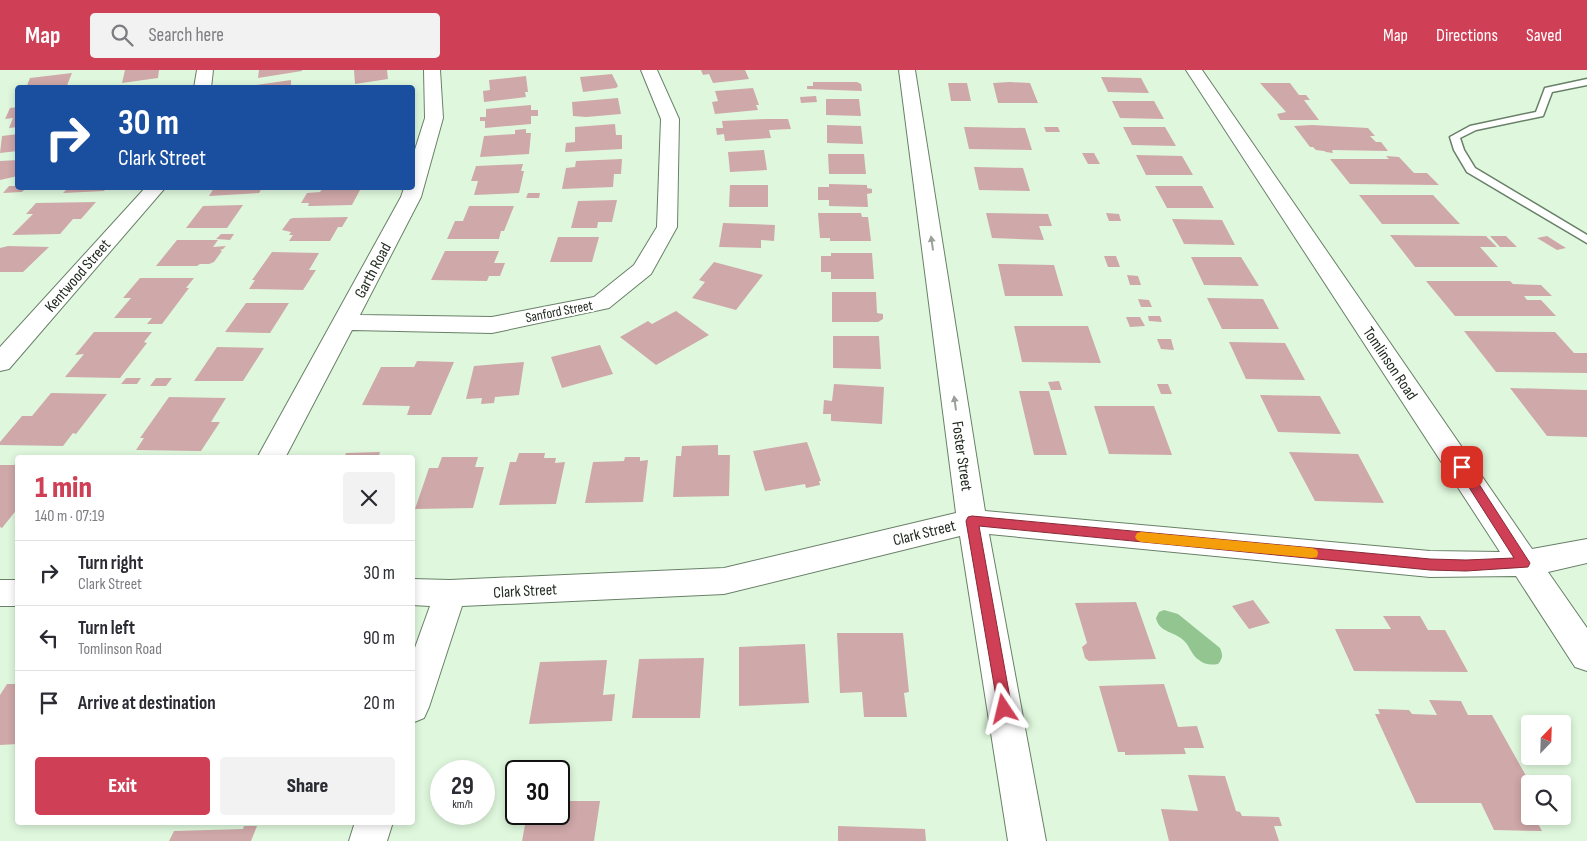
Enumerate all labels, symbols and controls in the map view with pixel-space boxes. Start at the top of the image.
search box [90,13,440,58]
text: Map [25,21,60,50]
icon: search [108,21,136,49]
text: Search here [148,24,224,47]
text: Map [1383,25,1408,46]
text: Directions [1436,25,1498,46]
text: Saved [1526,25,1562,46]
text: 30 m [118,102,179,145]
icon: right [35,105,100,170]
text: Clark Street [118,145,206,172]
one-way arrow [928,234,936,250]
street label: Kentwood Street [41,236,115,316]
street label: Garth Road [351,240,396,302]
street label: Sanford Street [524,297,594,326]
street label: Tomlinson Road [1358,324,1421,404]
one-way arrow [951,395,959,411]
street label: Foster Street [947,420,976,492]
pin [1441,446,1483,488]
icon: arrive [1448,453,1476,481]
text: 1 min [35,470,92,506]
button: close [343,472,395,524]
text: 140 m · 07:19 [35,507,105,526]
street label: Clark Street [891,516,958,550]
text: Turn right [78,552,143,575]
icon: right [35,559,63,587]
text: 30 m [363,562,395,585]
text: Clark Street [78,575,142,594]
street label: Clark Street [493,580,558,603]
text: Turn left [78,617,135,640]
icon: left [35,624,63,652]
text: 90 m [363,627,395,650]
text: Tomlinson Road [78,640,162,659]
position arrow [977,682,1029,734]
icon: arrive [35,689,63,717]
text: Arrive at destination [78,692,216,715]
text: 20 m [363,692,395,715]
north arrow [1521,715,1571,765]
map controls [1521,715,1571,825]
button: Exit [35,757,210,815]
button: Share [220,757,395,815]
speed limit sign: 30 [505,760,570,825]
text: 29 [451,771,474,802]
button: search [1521,775,1571,825]
text: km/h [452,797,473,812]

